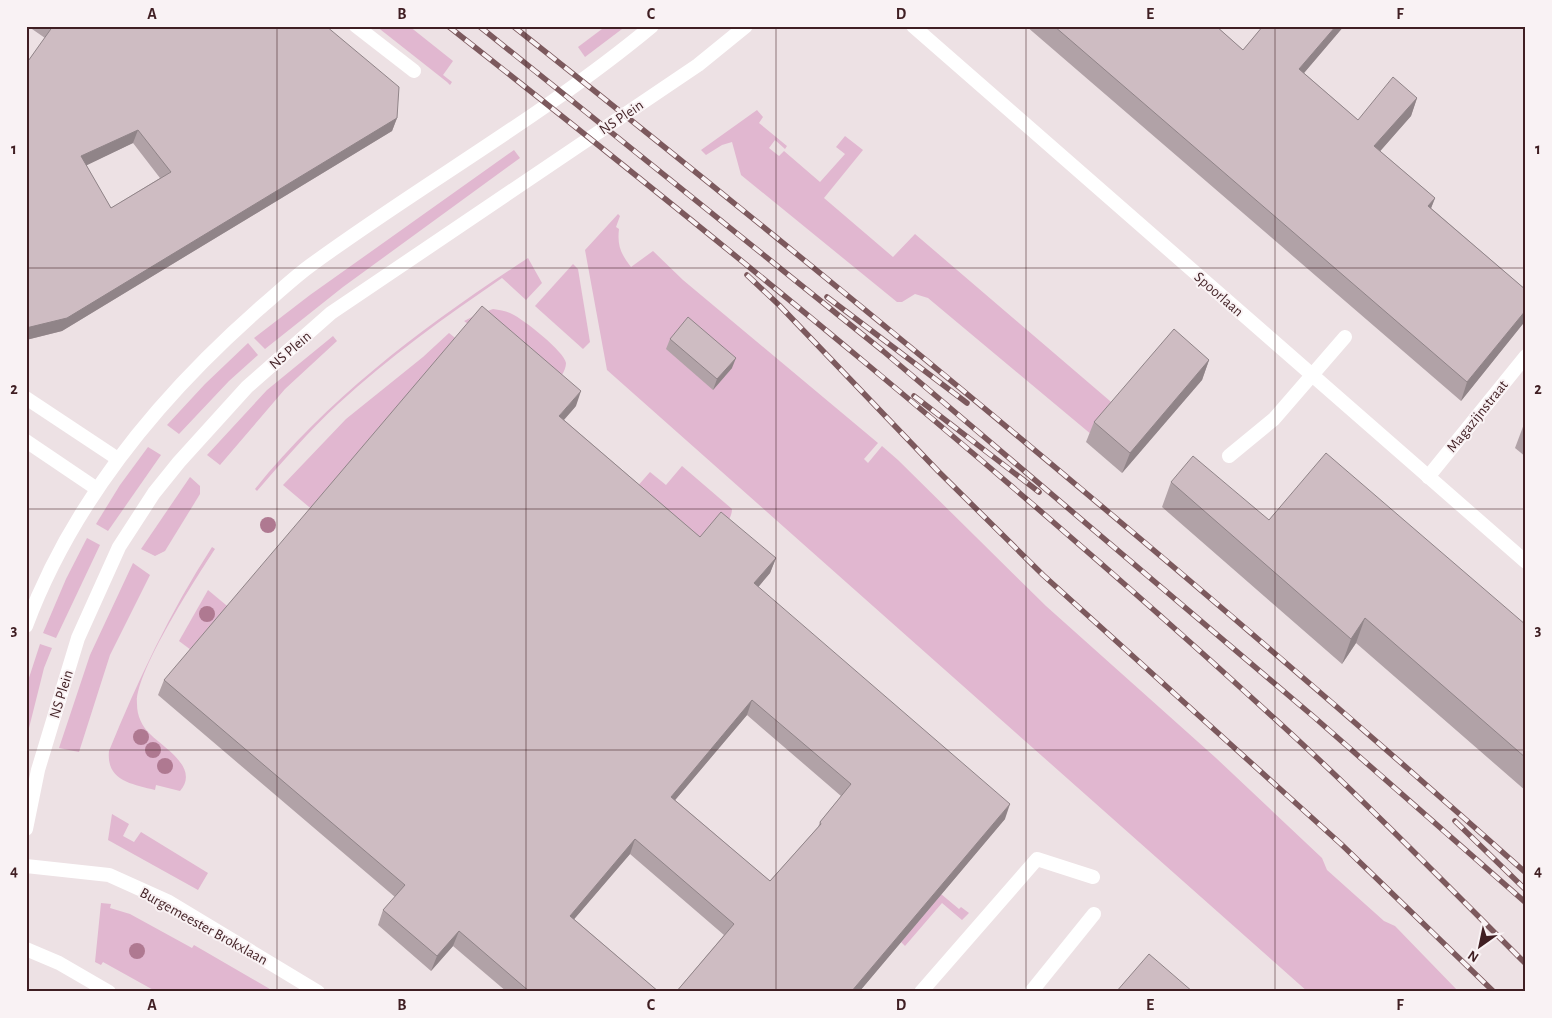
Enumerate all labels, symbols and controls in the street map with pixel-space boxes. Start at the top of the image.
text: A [147,6,157,22]
text: B [397,6,407,22]
text: C [647,6,656,22]
text: D [896,6,907,22]
text: E [1146,6,1154,22]
text: F [1396,6,1404,22]
street label: NS Plein [597,97,646,137]
text: 1 [11,141,17,157]
text: 1 [1535,141,1541,157]
street label: Spoorlaan [1191,269,1246,319]
street label: NS Plein [267,328,314,372]
street label: Magazijnstraat [1444,377,1511,455]
text: 2 [10,381,18,397]
text: 2 [1534,381,1542,397]
text: 3 [11,622,18,638]
text: 3 [1535,622,1542,638]
street label: NS Plein [47,668,76,720]
text: 4 [10,863,18,879]
text: 4 [1534,863,1542,879]
street label: Burgemeester Brokxlaan [137,885,270,968]
north arrow [1454,920,1504,970]
text: N [1466,948,1481,965]
text: A [147,997,157,1013]
text: B [397,997,407,1013]
text: C [647,997,656,1013]
text: D [896,997,907,1013]
text: E [1146,997,1154,1013]
text: F [1396,997,1404,1013]

